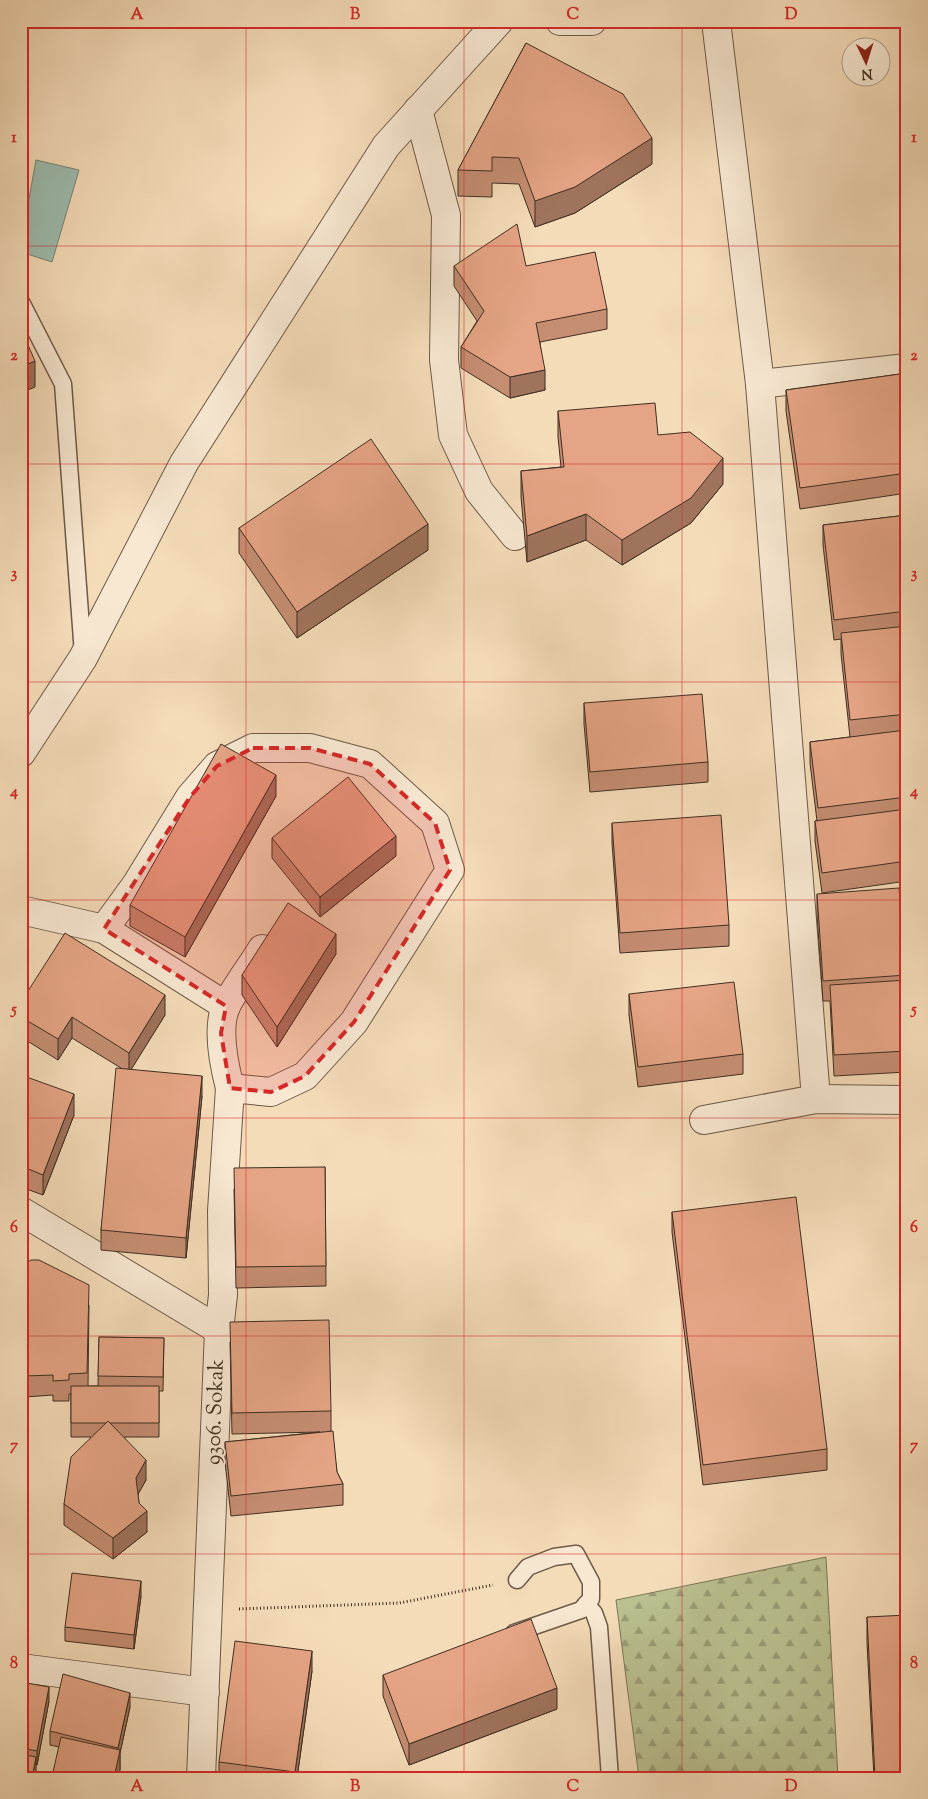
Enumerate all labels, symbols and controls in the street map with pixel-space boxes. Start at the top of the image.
text: A [131,4,144,27]
text: B [350,4,360,27]
text: C [567,4,580,27]
text: D [785,4,798,27]
north arrow [840,38,890,88]
text: N [860,63,873,83]
text: 1 [11,127,17,150]
text: 1 [911,127,917,150]
text: 2 [10,345,18,368]
text: 2 [910,345,918,368]
text: 3 [11,563,18,586]
text: 3 [911,563,918,586]
text: 4 [9,781,18,804]
text: 4 [909,781,918,804]
text: 5 [9,999,17,1022]
text: 5 [909,999,917,1022]
text: 6 [10,1217,18,1240]
text: 6 [910,1217,918,1240]
street label: 9306. Sokak [199,1358,233,1465]
text: 7 [10,1435,19,1458]
text: 7 [910,1435,919,1458]
text: 8 [10,1653,18,1676]
text: 8 [910,1653,918,1676]
text: A [131,1776,144,1799]
text: B [350,1776,360,1799]
text: C [567,1776,580,1799]
text: D [785,1776,798,1799]

